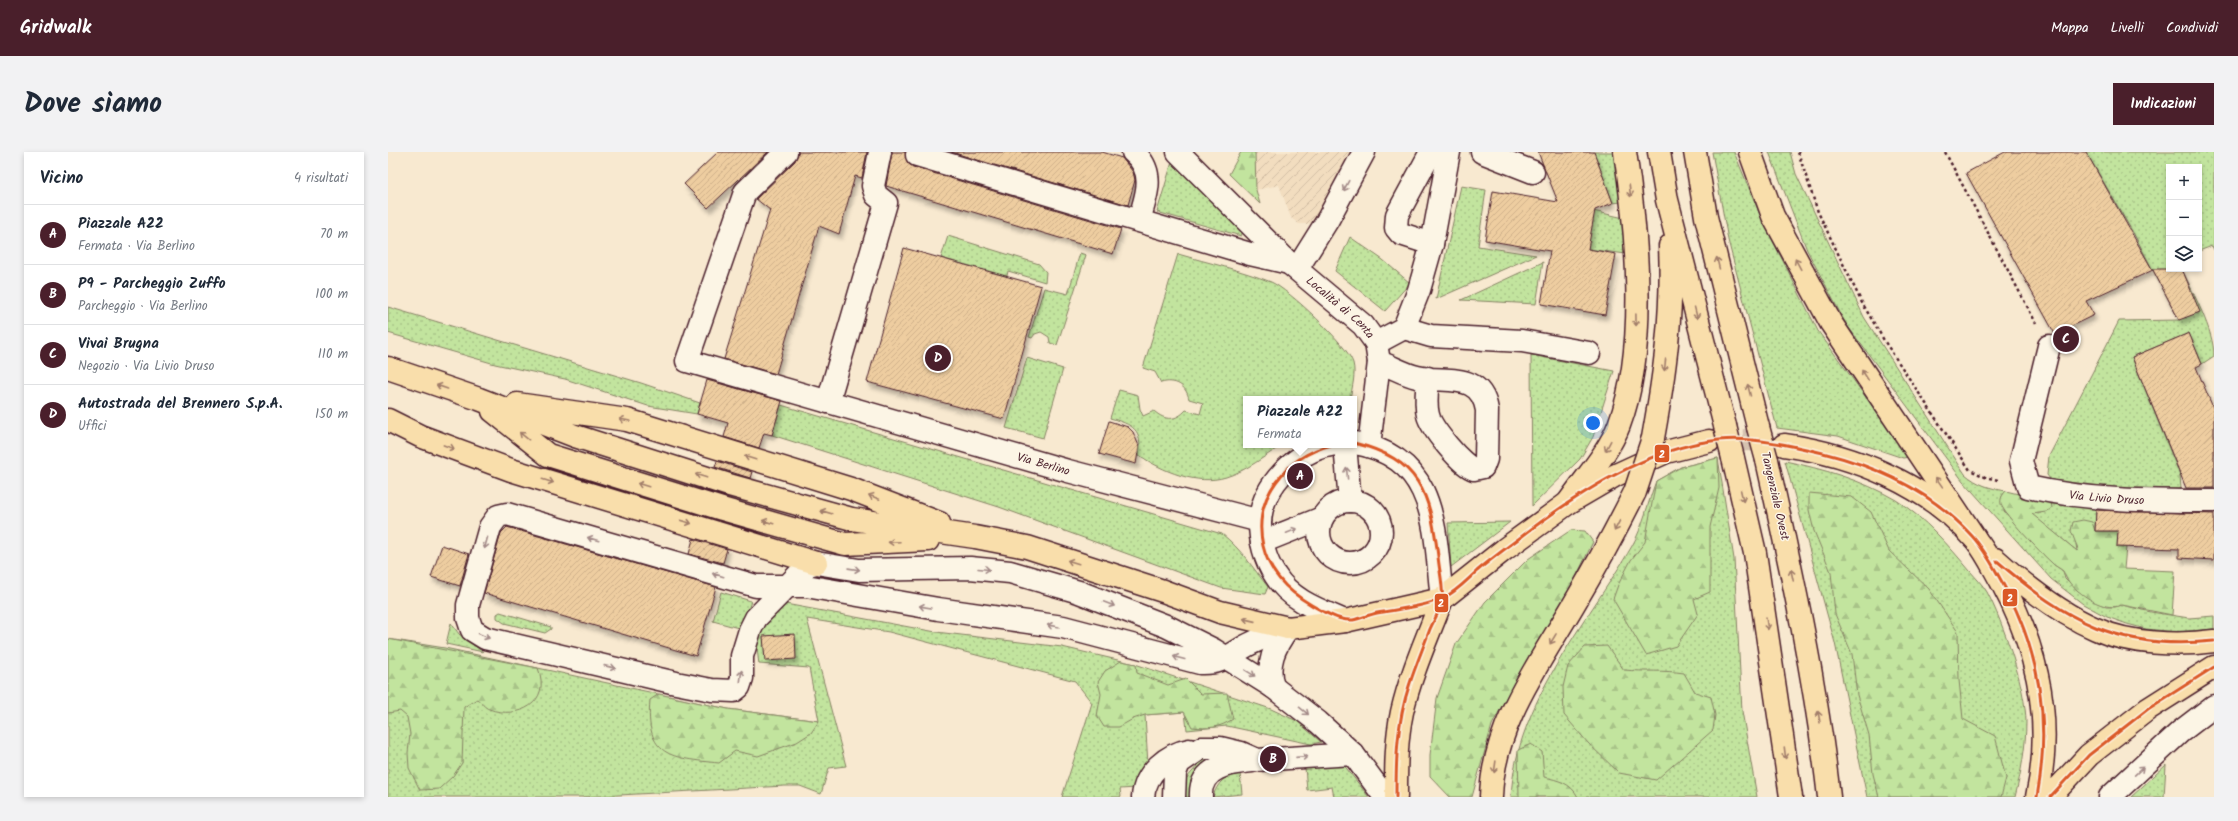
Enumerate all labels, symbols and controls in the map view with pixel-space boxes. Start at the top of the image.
text: Gridwalk [20,13,91,43]
text: Mappa [2051,17,2089,39]
text: Livelli [2111,17,2144,39]
text: Condividi [2166,17,2218,39]
text: Dove siamo [24,82,162,127]
button: Indicazioni [2113,83,2214,125]
map controls [2166,164,2202,272]
button: + [2166,164,2202,200]
text: Vicino [40,165,83,192]
text: 4 risultati [294,168,348,189]
one-way arrow [1341,180,1349,192]
one-way arrow [1626,184,1634,197]
button: − [2166,200,2202,236]
text: Piazzale A22 [78,212,164,236]
text: A [49,224,57,245]
text: 70 m [320,224,348,245]
text: Fermata · Via Berlino [78,236,195,257]
button: layers [2166,236,2202,272]
one-way arrow [1713,257,1721,270]
one-way arrow [1794,258,1801,270]
street label: Località di Centa [1302,271,1380,343]
text: P9 - Parcheggio Zuffo [78,272,226,296]
text: B [49,284,57,305]
text: 100 m [315,284,348,305]
text: Parcheggio · Via Berlino [78,296,208,317]
one-way arrow [1693,306,1700,319]
one-way arrow [1633,313,1640,326]
pin: C [2053,324,2079,354]
text: Vivai Brugna [78,332,159,356]
pin: D [925,343,951,373]
text: C [49,344,57,365]
text: 110 m [318,344,348,365]
text: Negozio · Via Livio Druso [78,356,215,377]
one-way arrow [1662,358,1669,371]
one-way arrow [1861,370,1869,381]
one-way arrow [436,382,448,390]
one-way arrow [1745,383,1752,396]
text: Autostrada del Brennero S.p.A. [78,392,282,416]
popup [1243,396,1357,448]
text: Piazzale A22 [1257,400,1343,424]
text: D [49,404,57,425]
text: 150 m [315,404,348,425]
your location [1583,413,1603,433]
text: Uffici [78,416,106,437]
one-way arrow [619,416,632,424]
text: Fermata [1257,424,1302,445]
one-way arrow [519,432,530,440]
one-way arrow [1604,440,1611,452]
one-way arrow [443,443,455,451]
line badge: 2 [1654,444,1670,463]
text: 2 [1659,446,1665,464]
street label: Via Berlino [1015,447,1072,481]
street label: Tangenziale Ovest [1756,450,1795,543]
one-way arrow [743,454,756,461]
pin: A [1287,461,1313,491]
one-way arrow [1343,467,1351,480]
one-way arrow [695,472,708,479]
one-way arrow [1935,477,1943,488]
one-way arrow [541,478,554,485]
one-way arrow [636,481,649,488]
street label: Via Livio Druso [2068,485,2145,510]
one-way arrow [1739,489,1746,502]
one-way arrow [868,493,880,501]
one-way arrow [820,508,833,515]
one-way arrow [761,518,774,525]
one-way arrow [679,519,692,526]
one-way arrow [1613,520,1621,532]
one-way arrow [1286,526,1298,534]
one-way arrow [587,535,600,542]
one-way arrow [481,536,489,549]
one-way arrow [888,538,901,545]
one-way arrow [1067,557,1079,565]
one-way arrow [847,565,860,573]
one-way arrow [977,566,990,573]
one-way arrow [1788,569,1796,582]
one-way arrow [712,571,725,578]
line badge: 2 [2002,588,2018,607]
text: 2 [2007,590,2013,608]
line badge: 2 [1434,593,1449,613]
text: 2 [1438,595,1444,613]
one-way arrow [1102,600,1114,608]
one-way arrow [919,602,932,610]
one-way arrow [1243,616,1256,623]
one-way arrow [1763,617,1771,630]
one-way arrow [1047,622,1060,630]
one-way arrow [477,633,489,641]
one-way arrow [1549,633,1557,644]
one-way arrow [1173,654,1186,661]
one-way arrow [603,664,616,672]
one-way arrow [1244,669,1255,677]
one-way arrow [737,670,745,683]
one-way arrow [1299,706,1310,715]
one-way arrow [1815,710,1823,723]
pin: B [1260,744,1286,774]
one-way arrow [1781,746,1789,759]
one-way arrow [1295,754,1308,761]
one-way arrow [1491,760,1499,773]
one-way arrow [2134,766,2144,775]

